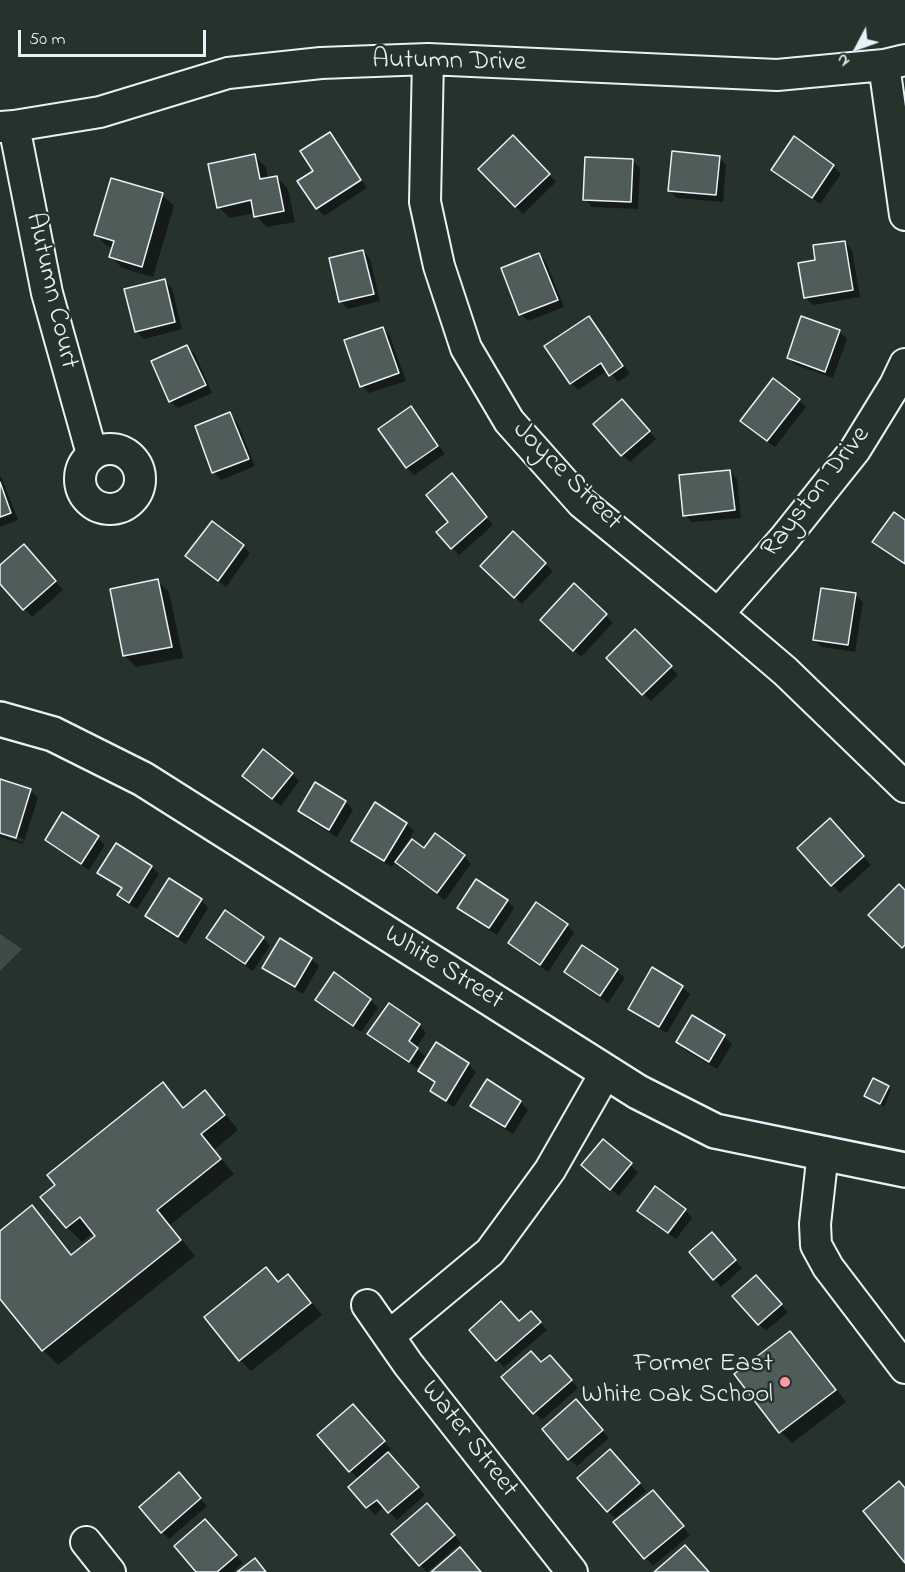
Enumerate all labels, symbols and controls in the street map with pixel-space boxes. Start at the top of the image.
scale bar [21,18,208,56]
north arrow [827,18,887,78]
text: 50 m [29,27,66,53]
street label: Autumn Drive [372,45,526,81]
text: N [831,48,856,72]
street label: Autumn Court [16,210,84,372]
street label: Joyce Street [504,415,628,539]
street label: Rayston Drive [756,421,878,565]
street label: White Street [377,920,509,1018]
place label: Former East White Oak School [582,1350,773,1413]
street label: Water Street [412,1375,524,1505]
marker: Former East White Oak School [778,1375,792,1389]

